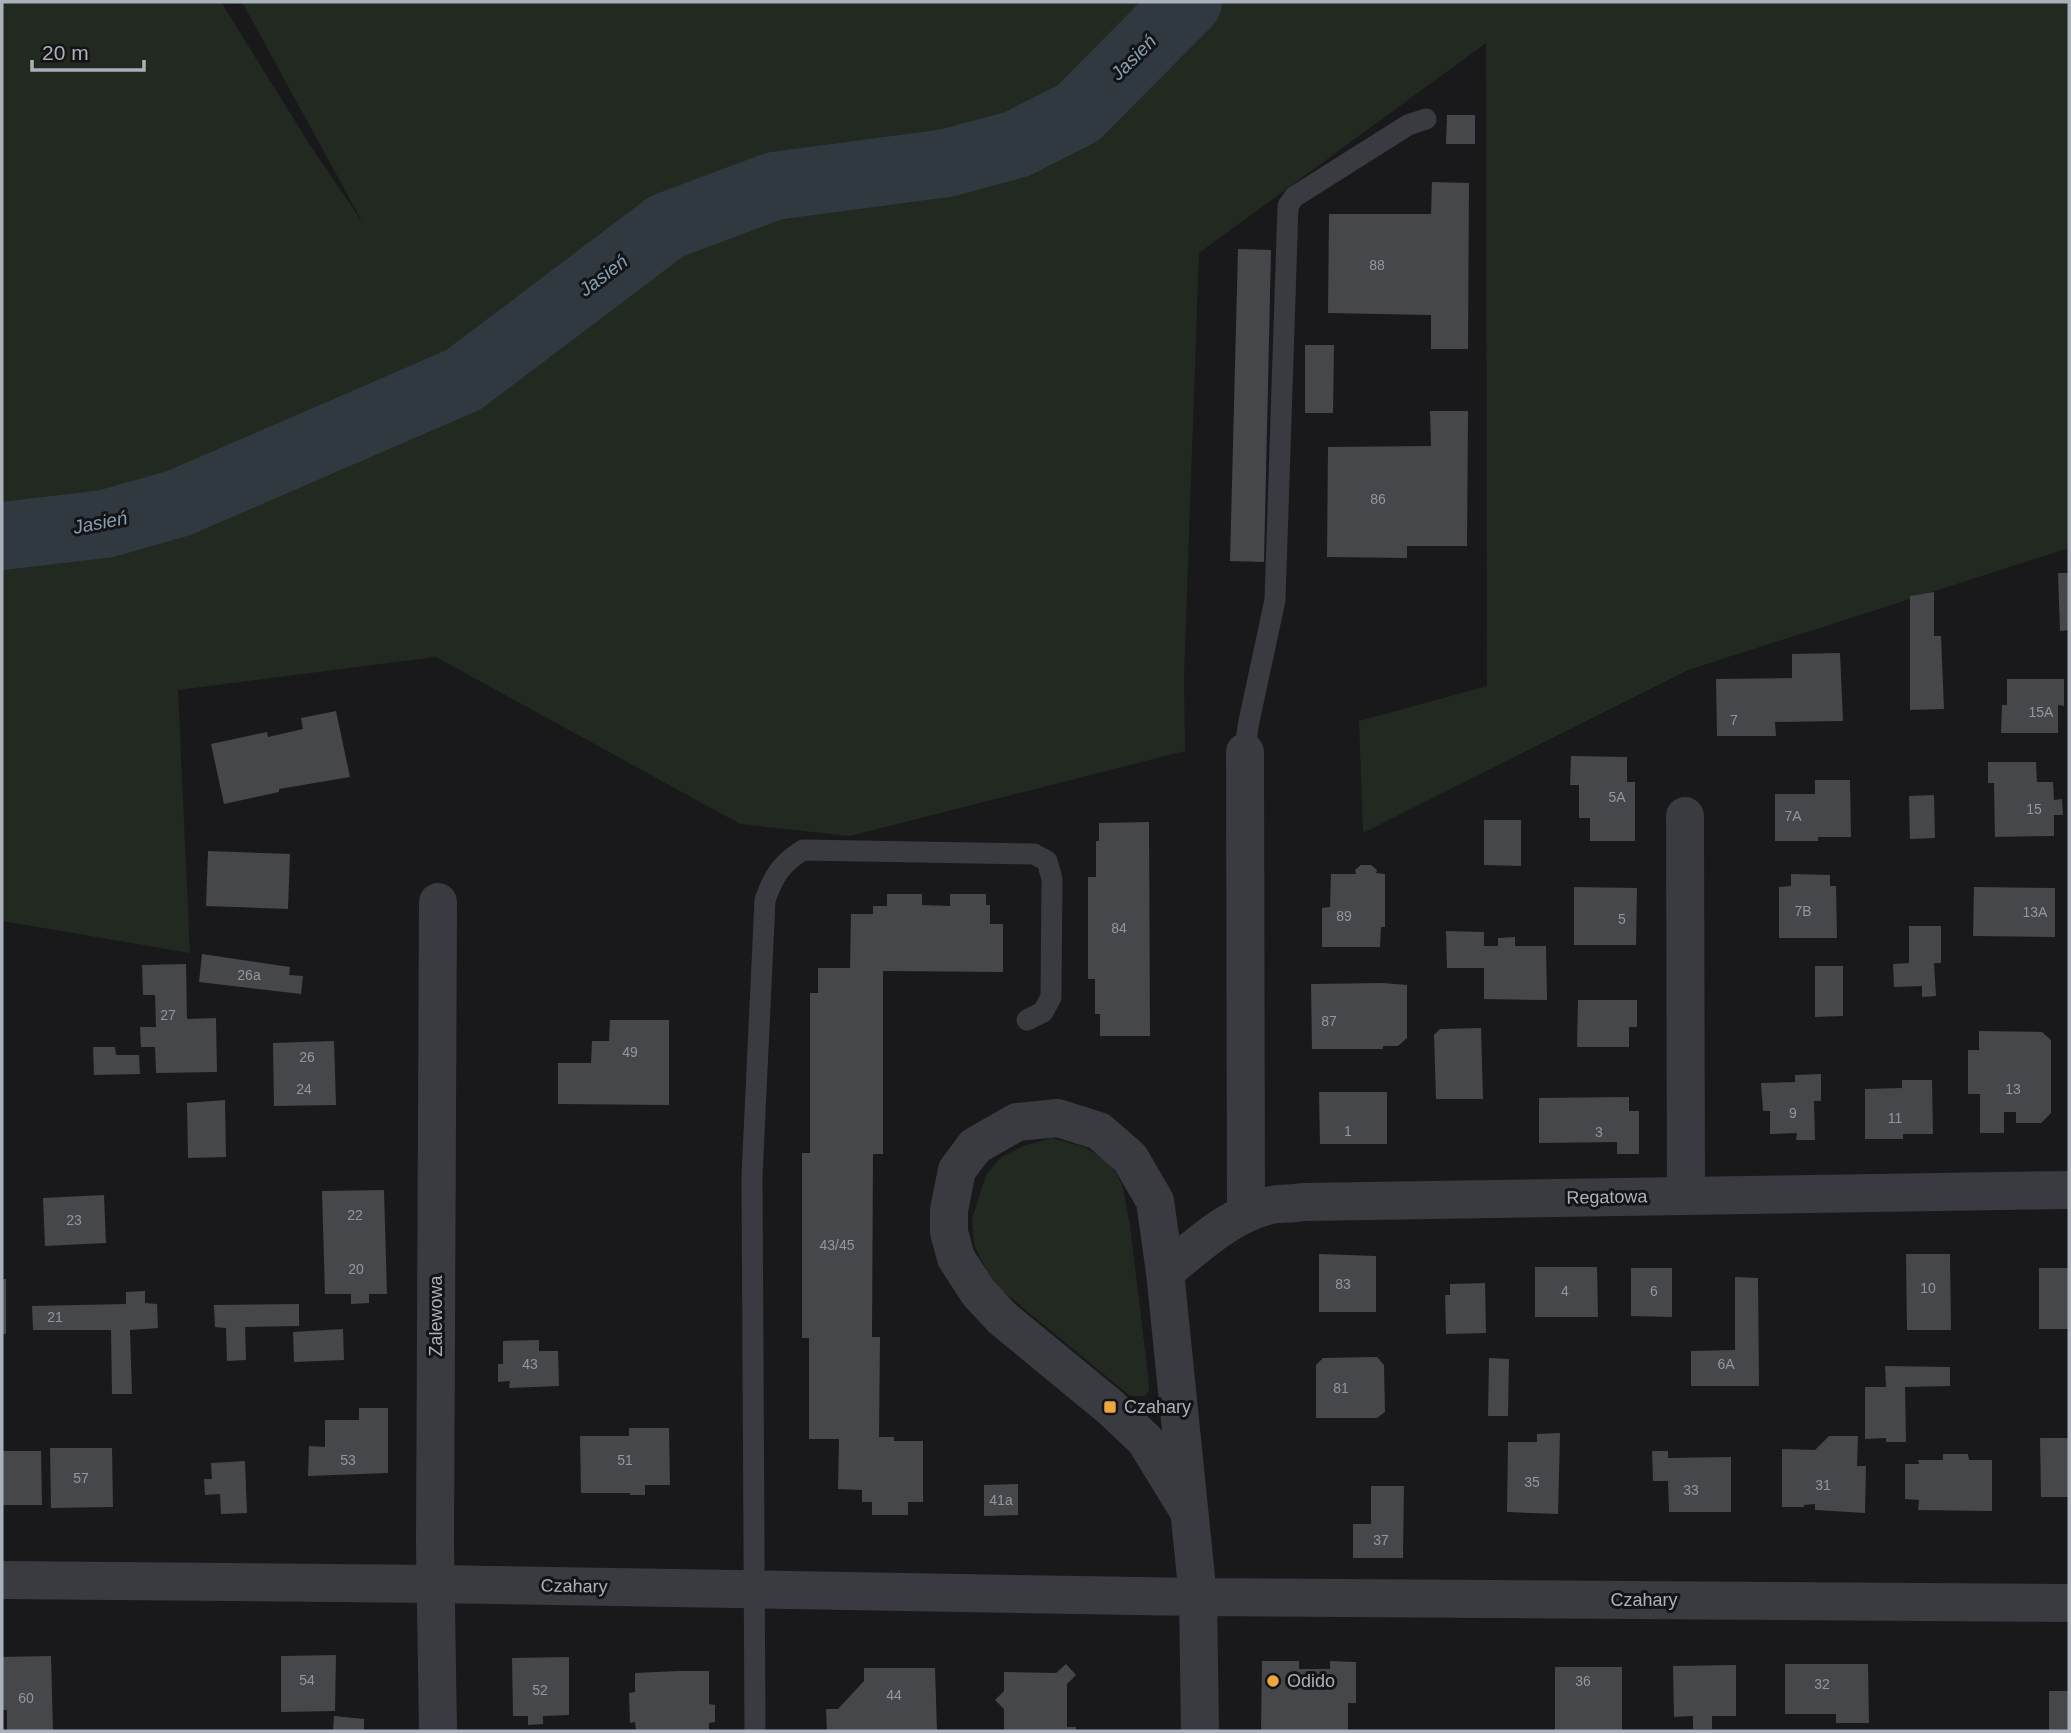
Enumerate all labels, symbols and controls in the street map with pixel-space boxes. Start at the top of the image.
scale bar [32,28,144,72]
water label: Jasień [1106,31,1160,85]
text: 20 m [42,41,89,64]
water label: Jasień [574,250,632,301]
house number: 88 [1369,257,1385,273]
house number: 86 [1370,491,1386,507]
water label: Jasień [70,507,129,538]
house number: 15A [2029,704,2054,720]
house number: 7 [1730,712,1738,728]
house number: 5A [1608,789,1626,805]
house number: 15 [2026,801,2042,817]
house number: 7A [1784,808,1802,824]
house number: 7B [1794,903,1812,919]
house number: 13A [2023,904,2048,920]
house number: 89 [1336,908,1352,924]
house number: 5 [1618,911,1626,927]
house number: 84 [1111,920,1127,936]
house number: 26a [237,967,261,983]
house number: 27 [160,1007,176,1023]
house number: 87 [1321,1013,1337,1029]
house number: 49 [622,1044,638,1060]
house number: 26 [299,1049,315,1065]
house number: 24 [296,1081,312,1097]
house number: 13 [2005,1081,2021,1097]
house number: 9 [1789,1105,1797,1121]
house number: 11 [1888,1110,1902,1126]
house number: 1 [1344,1123,1352,1139]
house number: 3 [1595,1124,1603,1140]
street label: Regatowa [1566,1186,1649,1208]
house number: 22 [347,1207,363,1223]
house number: 23 [66,1212,82,1228]
house number: 43/45 [819,1237,855,1253]
house number: 20 [348,1261,364,1277]
street label: Zalewowa [426,1274,446,1357]
house number: 83 [1335,1276,1351,1292]
house number: 10 [1920,1280,1936,1296]
house number: 4 [1561,1283,1569,1299]
house number: 6 [1650,1283,1658,1299]
house number: 21 [47,1309,63,1325]
house number: 43 [522,1356,538,1372]
house number: 6A [1717,1356,1735,1372]
house number: 81 [1333,1380,1349,1396]
place label: Czahary [1124,1397,1191,1417]
marker: Czahary [1102,1399,1118,1415]
house number: 53 [340,1452,356,1468]
house number: 51 [617,1452,633,1468]
house number: 57 [73,1470,89,1486]
house number: 35 [1524,1474,1540,1490]
house number: 31 [1815,1477,1831,1493]
house number: 33 [1683,1482,1699,1498]
house number: 41a [989,1492,1013,1508]
house number: 37 [1373,1532,1389,1548]
street label: Czahary [540,1575,608,1597]
street label: Czahary [1610,1590,1678,1610]
place label: Odido [1287,1671,1335,1691]
house number: 54 [299,1672,315,1688]
marker: Odido [1265,1673,1281,1689]
house number: 36 [1575,1673,1591,1689]
house number: 32 [1814,1676,1830,1692]
house number: 52 [532,1682,548,1698]
house number: 44 [886,1687,902,1703]
house number: 60 [18,1690,34,1706]

